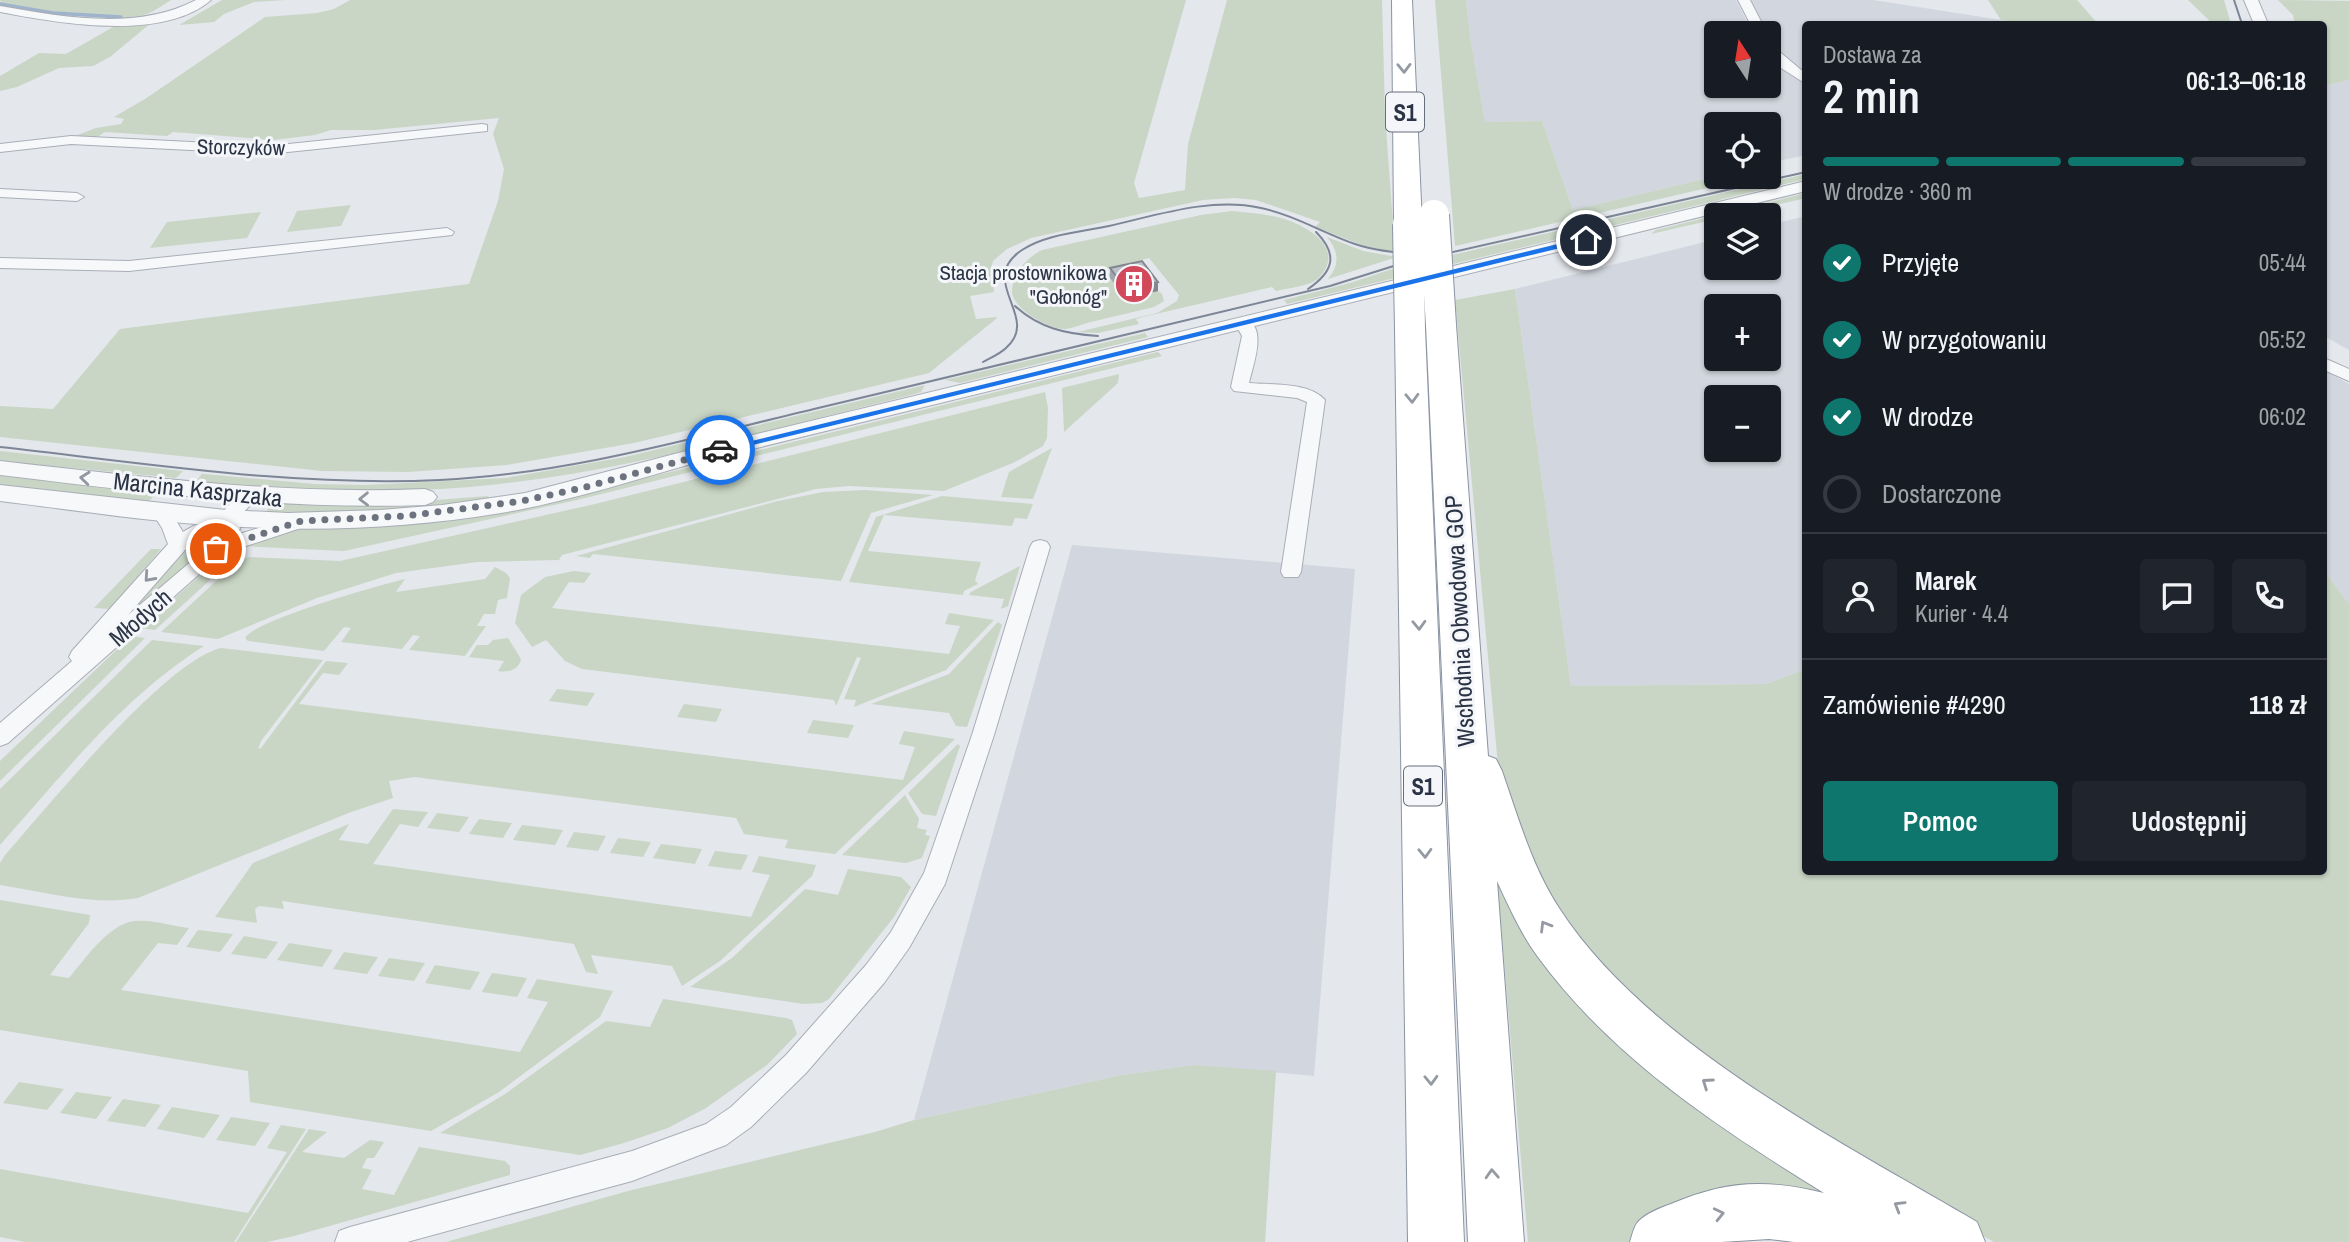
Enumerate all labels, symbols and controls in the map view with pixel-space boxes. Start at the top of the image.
north arrow [1704,21,1782,98]
map controls [1704,21,1781,462]
text: Dostawa za [1823,39,1922,70]
one-way arrow [1396,63,1411,74]
text: 06:13–06:18 [2186,63,2306,98]
text: 2 min [1823,65,1920,127]
road number: S1 [1386,92,1424,132]
button: locate [1704,112,1781,189]
street label: Storczyków [197,132,286,162]
text: W drodze · 360 m [1823,176,1972,207]
button: layers [1704,203,1781,280]
pin [1556,210,1616,270]
icon: home [1567,221,1605,259]
icon: check [1823,244,1861,282]
text: Przyjęte [1882,245,1959,280]
text: 05:44 [2259,247,2306,278]
place label: Stacja prostownikowa "Gołonóg" [940,258,1107,311]
building icon: Stacja prostownikowa "Gołonóg" [1113,263,1155,305]
button: + [1704,294,1781,371]
icon: check [1823,321,1861,359]
text: W przygotowaniu [1882,322,2047,357]
text: 05:52 [2259,324,2306,355]
button: − [1704,385,1781,462]
one-way arrow [1405,392,1420,403]
icon: check [1823,398,1861,436]
text: W drodze [1882,399,1973,434]
text: 06:02 [2259,401,2306,432]
courier [685,415,755,485]
icon: car [701,431,739,469]
street label: Marcina Kasprzaka [112,464,284,514]
one-way arrow [79,470,90,485]
text: Dostarczone [1882,476,2002,511]
one-way arrow [358,491,368,507]
street label: Wschodnia Obwodowa GOP [1436,495,1482,747]
pin [186,519,246,579]
icon: bag [197,530,235,568]
button: person [1823,559,1897,633]
button: chat [2140,559,2214,633]
button: phone [2232,559,2306,633]
text: Marek [1915,563,1977,598]
one-way arrow [145,569,157,582]
street label: Młodych [102,581,178,653]
text: Kurier · 4.4 [1915,598,2008,629]
one-way arrow [1411,620,1426,631]
text: Zamówienie #4290 [1823,687,2006,722]
text: 118 zł [2249,687,2306,722]
road number: S1 [1404,766,1442,806]
button: Pomoc [1823,781,2058,861]
button: Udostępnij [2072,781,2306,861]
one-way arrow [1417,848,1433,858]
one-way arrow [1540,921,1553,934]
one-way arrow [1424,1075,1439,1086]
one-way arrow [1702,1079,1715,1091]
one-way arrow [1485,1168,1500,1179]
one-way arrow [1893,1202,1906,1215]
one-way arrow [1713,1208,1725,1222]

